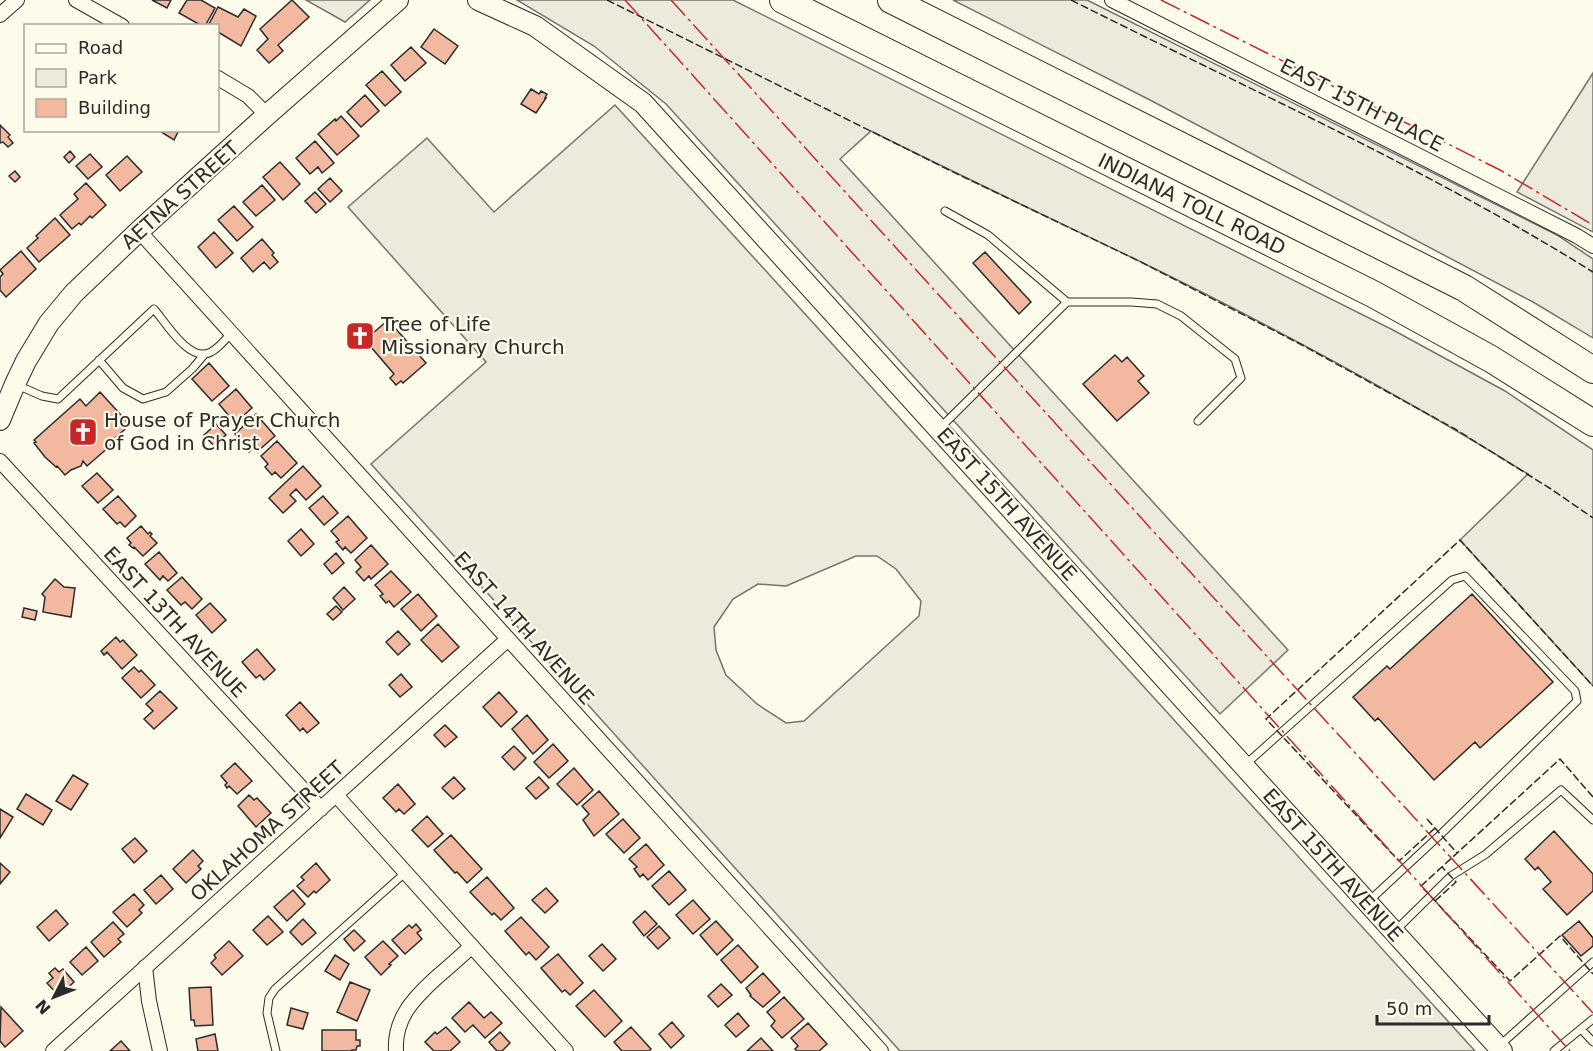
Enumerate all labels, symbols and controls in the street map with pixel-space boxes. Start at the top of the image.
legend [24,24,219,132]
text: Road [78,37,123,58]
street label: EAST 15TH PLACE [1276,53,1448,157]
text: Park [78,67,117,88]
text: Building [78,97,151,118]
street label: AETNA STREET [116,135,244,254]
street label: INDIANA TOLL ROAD [1094,148,1290,260]
place label: Tree of Life Missionary Church [380,312,565,359]
church icon: Tree of Life Missionary Church [344,320,376,352]
place label: House of Prayer Church of God in Christ [104,408,340,455]
church icon: House of Prayer Church of God in Christ [67,416,99,448]
street label: EAST 15TH AVENUE [932,423,1082,585]
street label: EAST 13TH AVENUE [99,542,251,702]
street label: EAST 14TH AVENUE [449,547,599,709]
street label: OKLAHOMA STREET [185,755,349,906]
street label: EAST 15TH AVENUE [1258,784,1408,946]
north arrow [24,967,84,1027]
scale bar [1377,988,1490,1026]
text: N [32,995,55,1018]
text: 50 m [1386,998,1432,1019]

